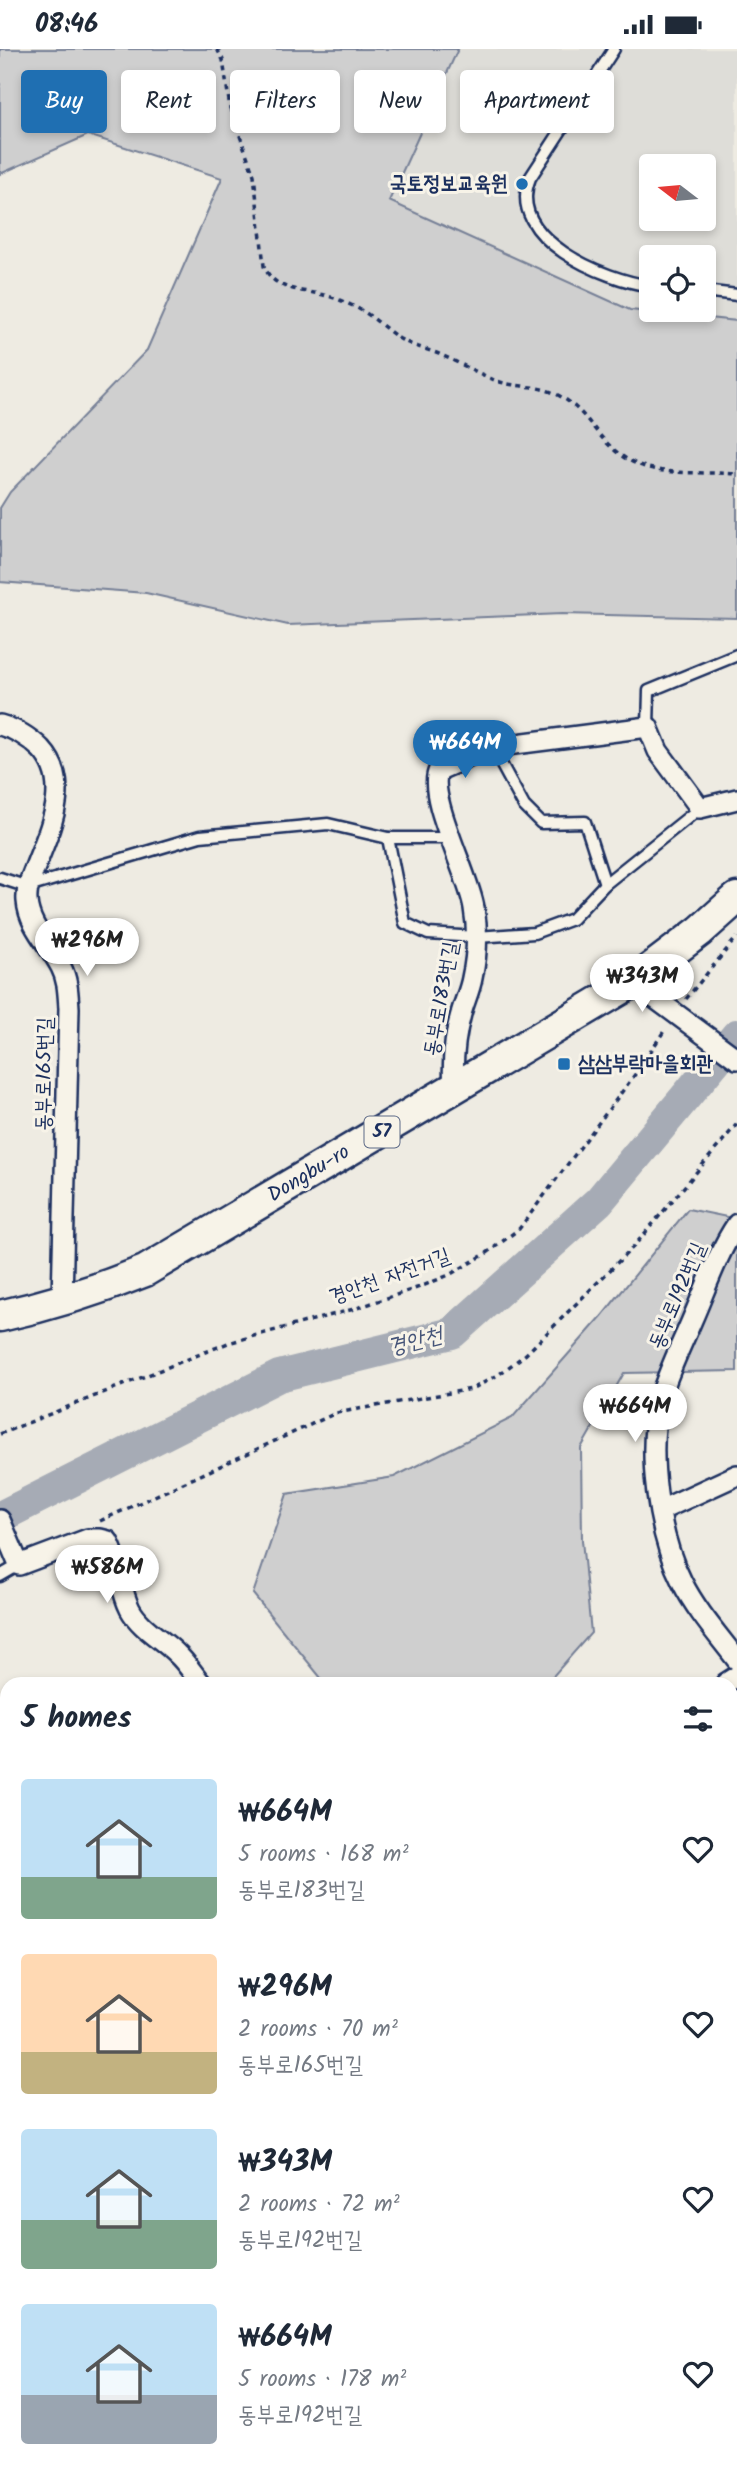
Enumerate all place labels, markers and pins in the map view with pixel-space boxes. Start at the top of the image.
place label: 국토정보교육원 [390,168,508,201]
marker: 국토정보교육원 [514,176,530,192]
pin: ₩664M [416,721,514,780]
pin: ₩296M [38,919,136,978]
pin: ₩343M [593,955,691,1014]
place label: 삼삼부락마을회관 [578,1048,713,1081]
marker: 삼삼부락마을회관 [556,1056,572,1072]
pin: ₩664M [586,1385,684,1444]
pin: ₩586M [58,1545,156,1605]

